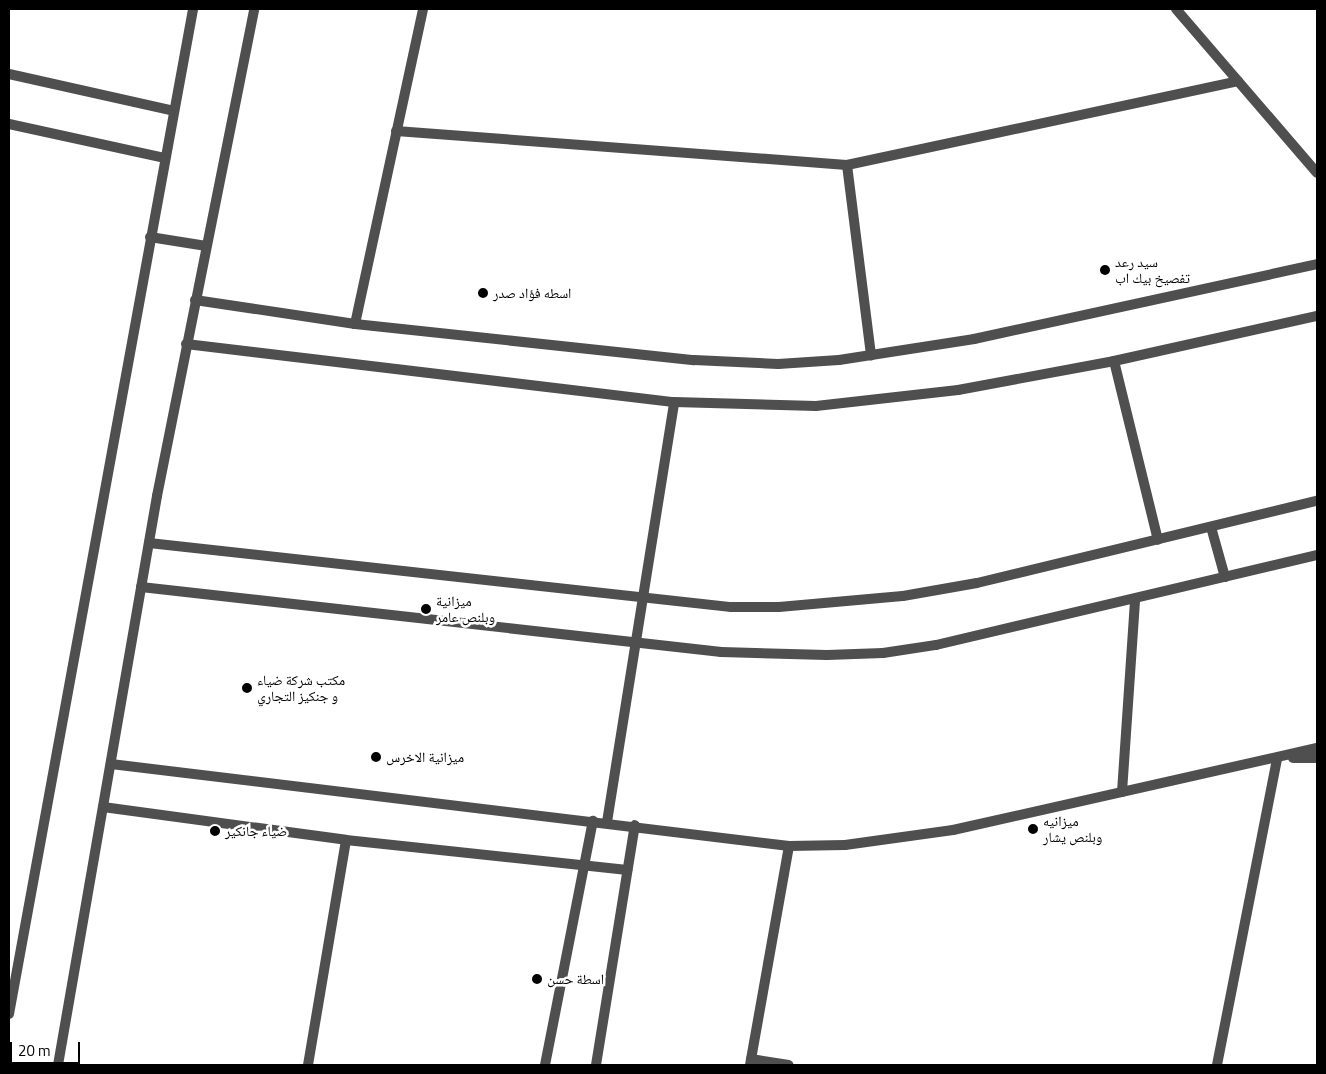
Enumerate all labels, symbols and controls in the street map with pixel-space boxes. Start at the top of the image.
place label: سيد رعد تفصيخ بيك اب [1115,254,1190,286]
marker: سيد رعد تفصيخ بيك اب [1099,264,1111,276]
place label: اسطه فؤاد صدر [493,285,571,301]
marker: اسطه فؤاد صدر [477,287,489,299]
place label: ميزانية وبلنص عامر [436,593,495,626]
marker: ميزانية وبلنص عامر [420,603,432,615]
place label: مكتب شركة ضياء و جنكيز التجاري [257,672,345,704]
marker: مكتب شركة ضياء و جنكيز التجاري [241,682,253,694]
place label: ميزانية الاخرس [386,749,464,765]
marker: ميزانية الاخرس [370,751,382,763]
place label: ميزانيه وبلنص يشار [1043,813,1102,846]
place label: ضياء جانكير [225,823,287,839]
marker: ميزانيه وبلنص يشار [1027,823,1039,835]
marker: ضياء جانكير [209,825,221,837]
place label: اسطة حسن [547,971,604,987]
marker: اسطة حسن [531,973,543,985]
scale bar [12,1032,82,1064]
text: 20 m [18,1039,51,1062]

